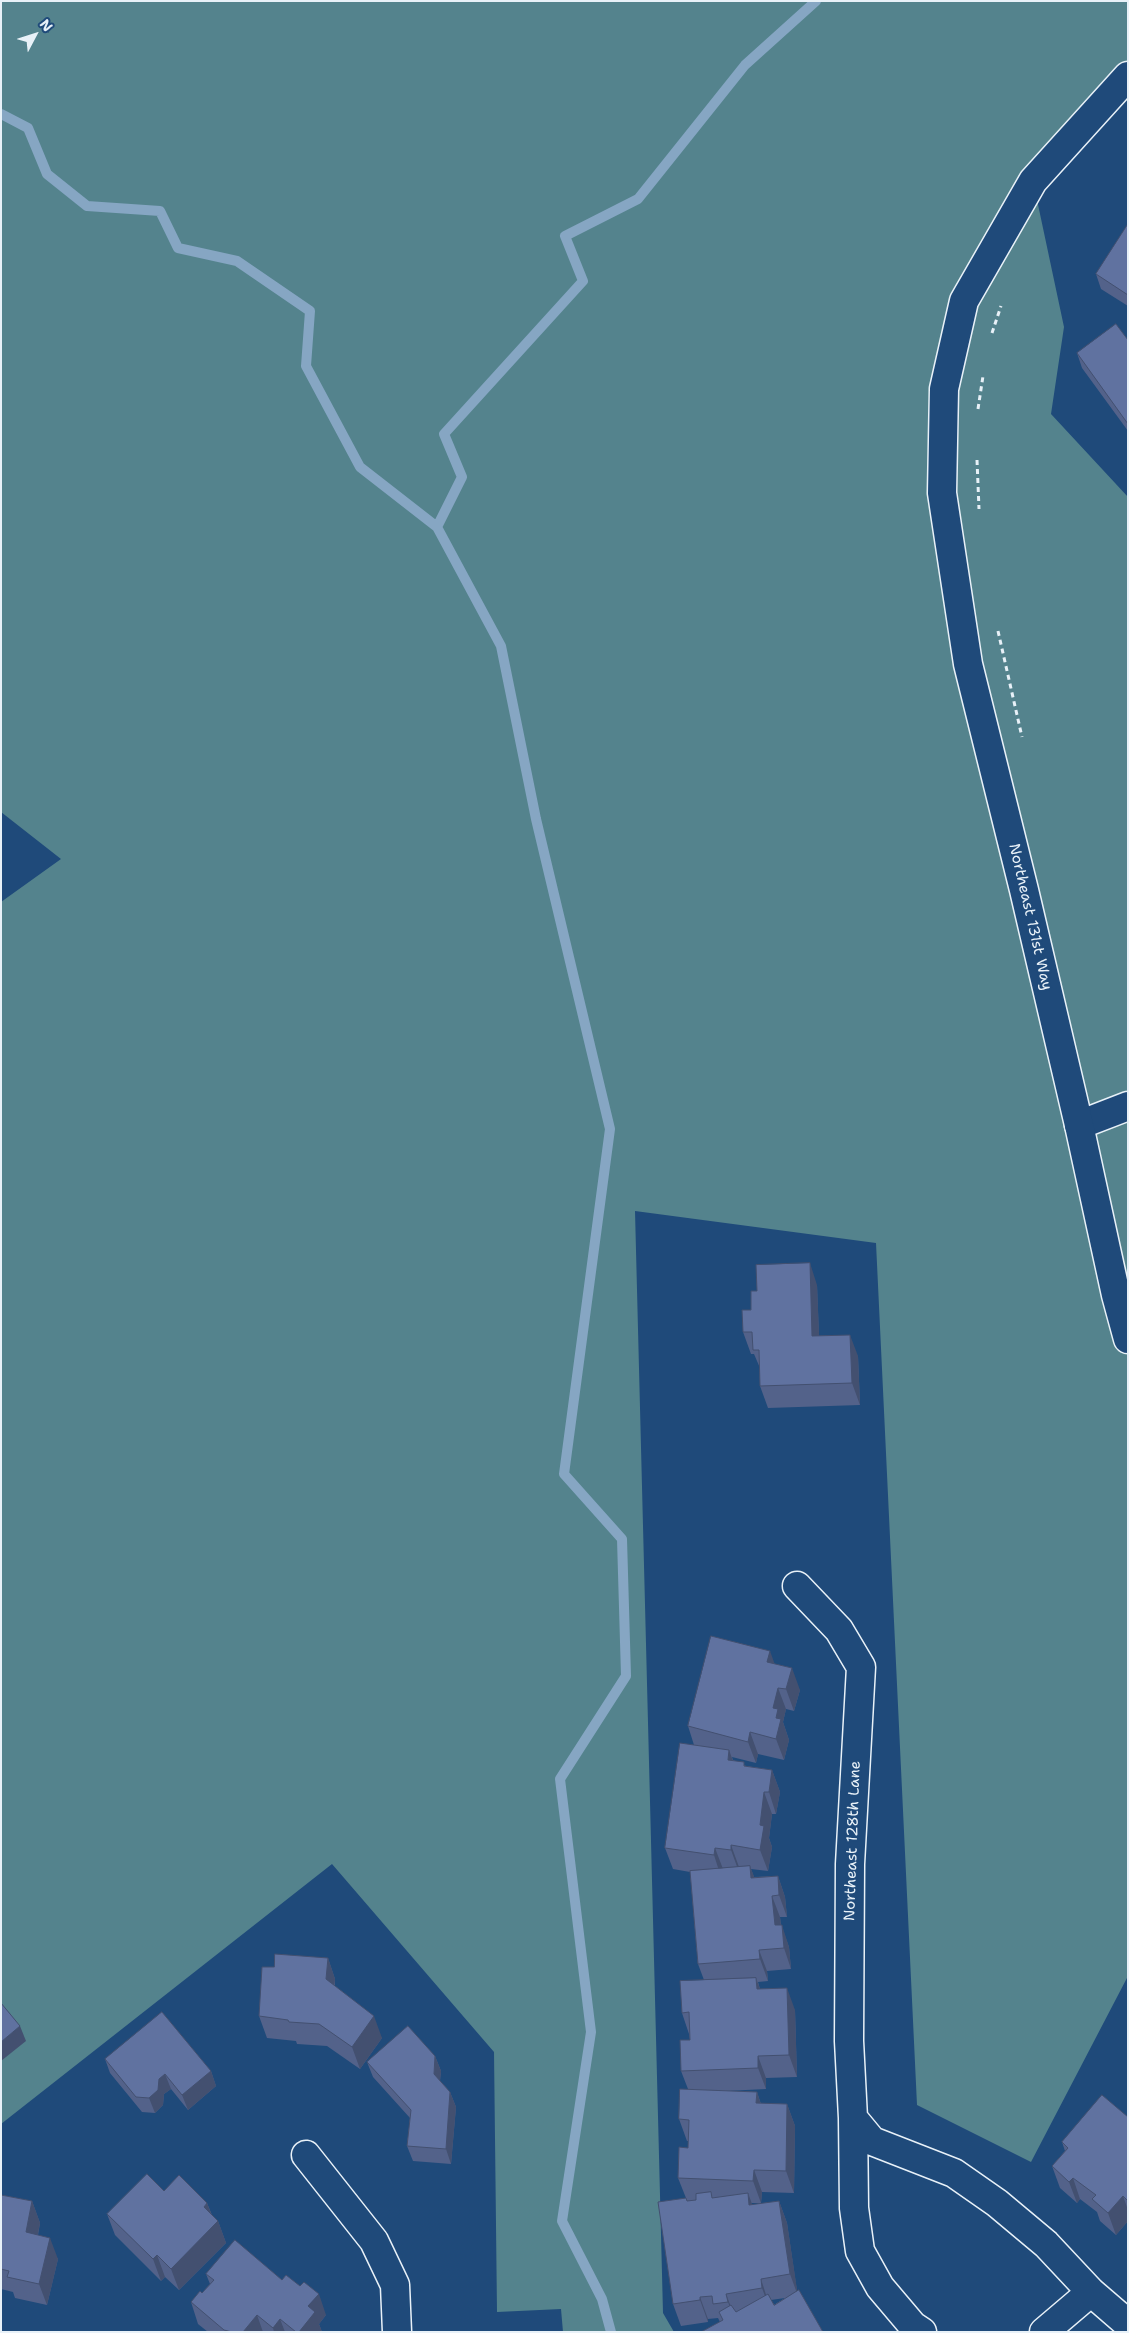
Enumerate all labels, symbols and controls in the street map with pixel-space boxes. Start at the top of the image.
north arrow [10,10,60,60]
text: N [36,15,57,35]
street label: Northeast 131st Way [1004,842,1056,992]
street label: Northeast 128th Lane [841,1761,865,1921]

